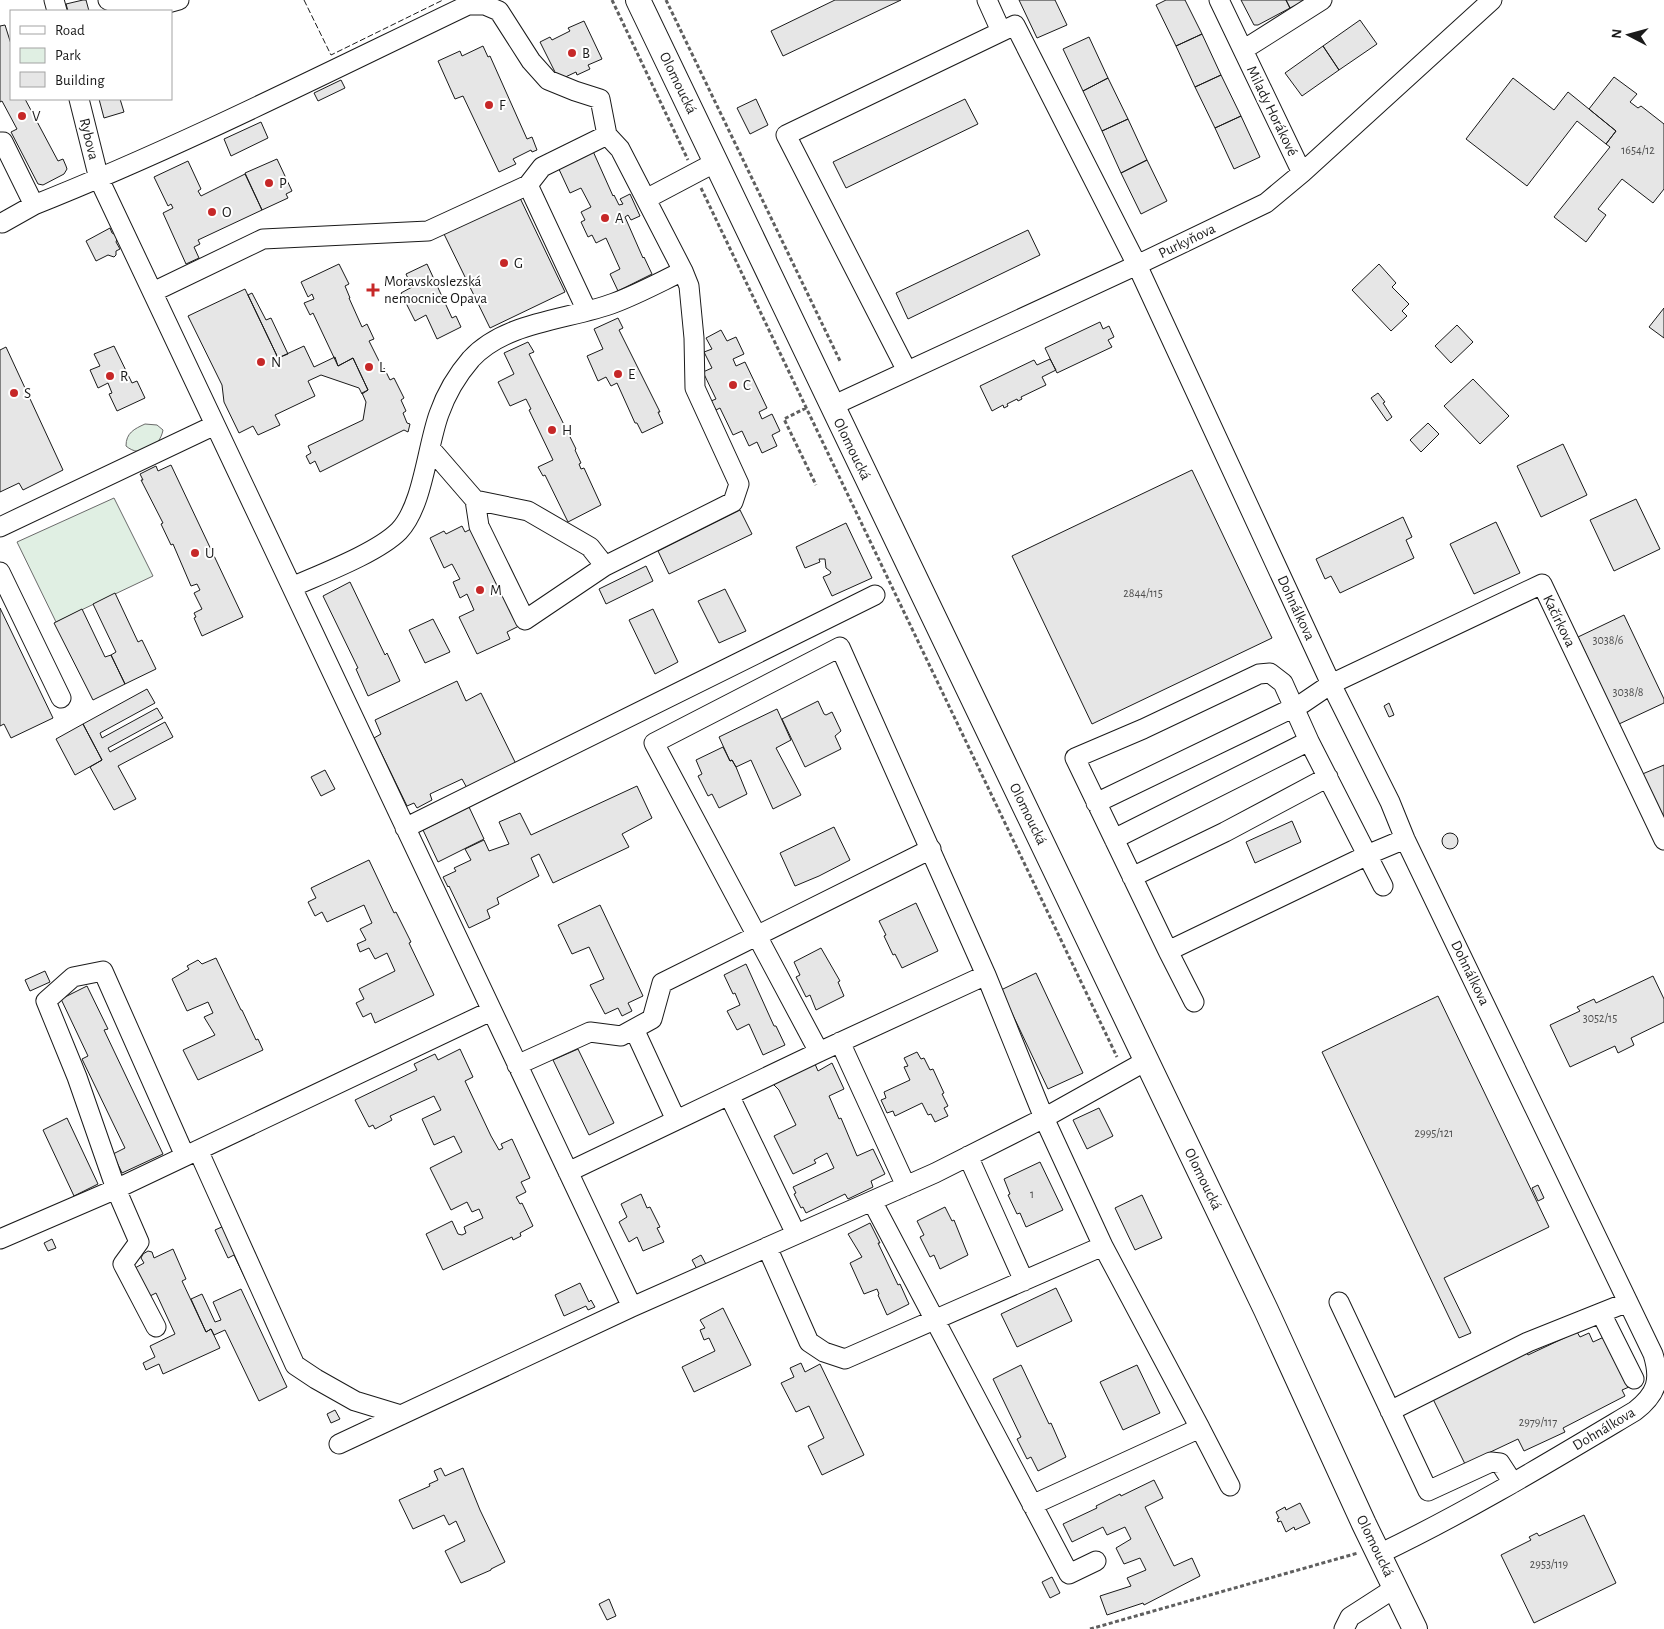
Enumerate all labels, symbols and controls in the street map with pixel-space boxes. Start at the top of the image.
legend [10,10,172,100]
north arrow [1604,10,1654,60]
text: Road [55,23,85,38]
text: N [1610,28,1625,39]
place label: B [582,46,590,61]
marker: B [566,47,578,59]
text: Park [55,48,81,63]
street label: Olomoucká [657,50,699,116]
street label: Milady Horákové [1244,64,1300,159]
text: Building [55,73,105,88]
place label: F [499,98,506,113]
marker: F [483,99,495,111]
place label: V [32,109,41,124]
marker: V [16,110,28,122]
street label: Rybova [77,117,101,161]
house number: 1654/12 [1621,144,1655,156]
place label: P [279,176,287,191]
marker: P [263,177,275,189]
place label: O [222,205,232,220]
marker: O [206,206,218,218]
place label: A [615,211,624,226]
marker: A [599,212,611,224]
street label: Purkyňova [1156,221,1218,261]
place label: G [514,256,523,271]
marker: G [498,257,510,269]
place label: Moravskoslezská nemocnice Opava [384,274,487,306]
marker: Moravskoslezská nemocnice Opava [366,283,380,297]
place label: N [271,355,281,370]
marker: N [255,356,267,368]
place label: L [379,360,386,375]
marker: L [363,361,375,373]
place label: E [628,367,635,382]
marker: E [612,368,624,380]
place label: R [120,369,128,384]
marker: R [104,370,116,382]
place label: C [743,378,751,393]
marker: C [727,379,739,391]
place label: S [24,386,31,401]
marker: S [8,387,20,399]
street label: Olomoucká [831,416,873,482]
place label: H [562,423,572,438]
marker: H [546,424,558,436]
place label: U [205,546,214,561]
marker: U [189,547,201,559]
street label: Dohnálkova [1274,573,1318,643]
place label: M [490,583,502,598]
marker: M [474,584,486,596]
house number: 2844/115 [1123,587,1163,599]
street label: Kačírkova [1540,593,1578,650]
house number: 3038/6 [1593,634,1624,646]
house number: 3038/8 [1612,686,1644,698]
street label: Olomoucká [1007,781,1049,847]
street label: Dohnálkova [1448,938,1492,1008]
house number: 3052/15 [1583,1012,1617,1024]
house number: 2995/121 [1415,1127,1453,1139]
street label: Olomoucká [1182,1146,1224,1212]
house number: 1 [1030,1188,1034,1200]
street label: Dohnálkova [1570,1405,1638,1453]
house number: 2979/117 [1519,1416,1557,1428]
street label: Olomoucká [1354,1513,1396,1579]
house number: 2953/119 [1530,1558,1569,1570]

